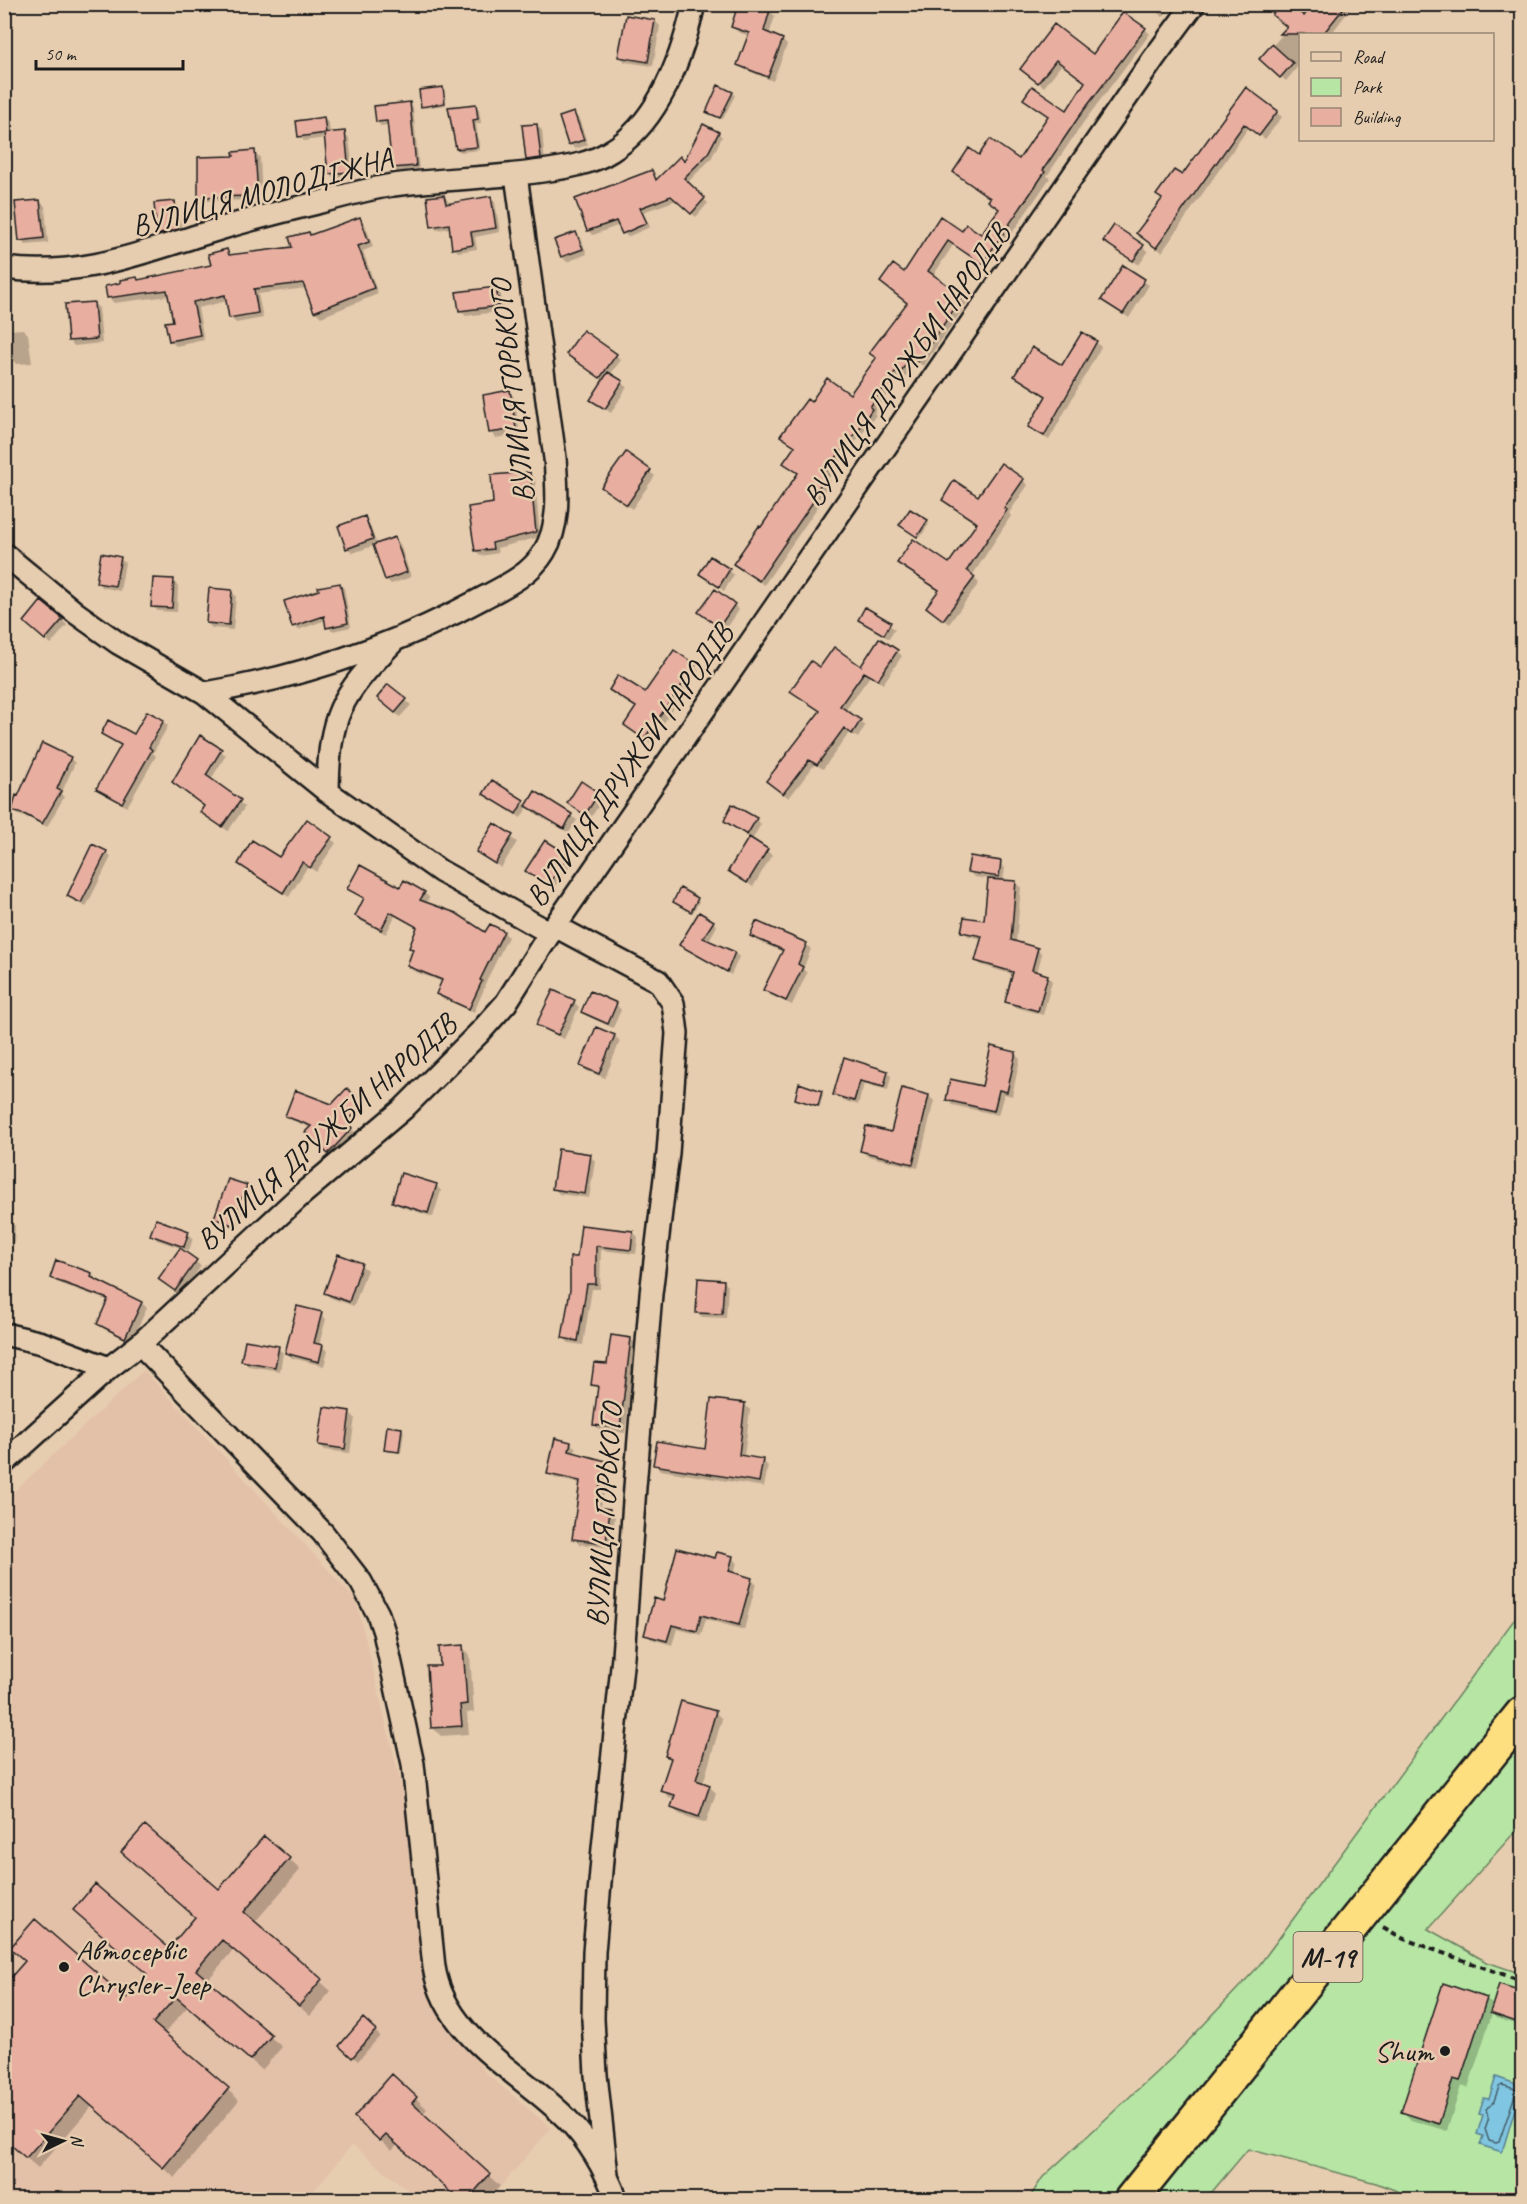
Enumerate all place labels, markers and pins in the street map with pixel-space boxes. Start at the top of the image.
place label: Автосервіс Chrysler-Jeep [76,1931,212,2003]
marker: Автосервіс Chrysler-Jeep [57,1960,71,1974]
place label: Shum [1374,2032,1435,2070]
marker: Shum [1438,2044,1452,2058]

